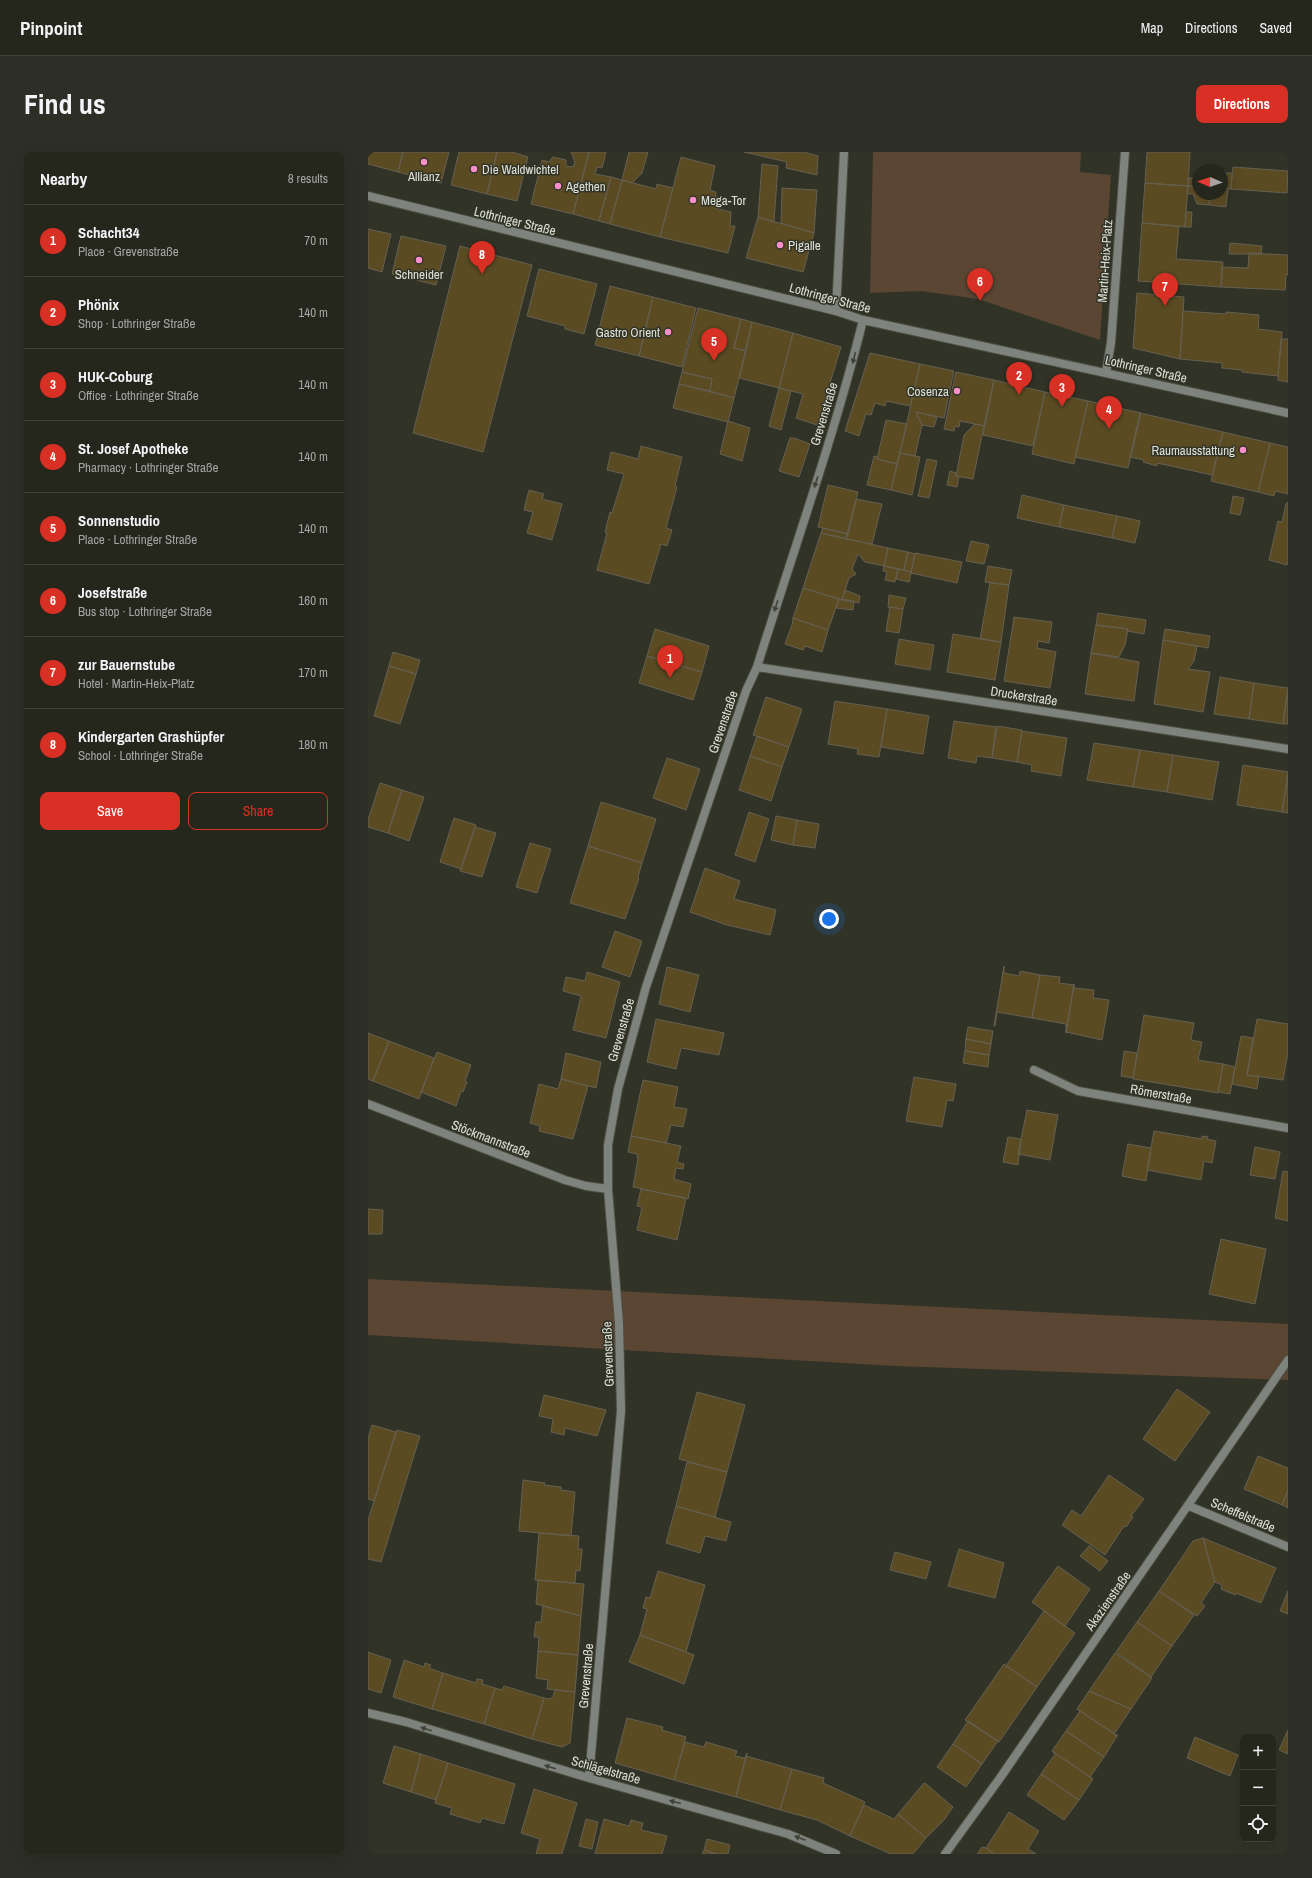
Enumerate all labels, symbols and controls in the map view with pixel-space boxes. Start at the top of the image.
text: Pinpoint [20,15,82,41]
text: Map [1141,19,1163,37]
text: Directions [1185,19,1237,37]
text: Saved [1259,19,1292,37]
text: Find us [24,85,106,123]
button: Directions [1196,85,1288,123]
marker: Allianz [419,157,429,167]
place label: Die Waldwichtel [482,161,559,178]
marker: Die Waldwichtel [469,164,479,174]
north arrow [1192,164,1228,200]
text: Nearby [40,167,87,190]
place label: Allianz [407,168,440,185]
text: 8 results [288,170,328,187]
place label: Agethen [565,178,606,195]
marker: Agethen [553,181,563,191]
place label: Mega-Tor [701,192,746,209]
marker: Mega-Tor [688,195,698,205]
street label: Lothringer Straße [472,203,558,239]
street label: Martin-Heix-Platz [1094,219,1116,303]
text: Schacht34 [78,222,140,243]
text: 1 [50,232,56,249]
text: 70 m [304,232,328,249]
place label: Pigalle [788,237,821,254]
marker: Pigalle [775,240,785,250]
pin: 8 [469,241,495,274]
text: Place · Grevenstraße [78,243,179,260]
marker: Schneider [414,255,424,265]
place label: Schneider [395,266,444,283]
pin: 6 [967,268,993,301]
pin: 7 [1152,273,1178,306]
street label: Lothringer Straße [787,279,873,317]
text: Phönix [78,294,119,315]
text: 2 [50,304,56,321]
text: 140 m [298,304,328,321]
text: Shop · Lothringer Straße [78,315,195,332]
place label: Gastro Orient [595,324,660,341]
marker: Gastro Orient [663,327,673,337]
pin: 5 [701,328,727,361]
street label: Lothringer Straße [1103,351,1189,387]
one-way arrow [851,352,857,364]
pin: 2 [1006,362,1032,395]
text: HUK-Coburg [78,366,152,387]
pin: 3 [1049,374,1075,407]
text: 3 [50,376,56,393]
text: 140 m [298,376,328,393]
street label: Grevenstraße [806,380,842,448]
place label: Cosenza [907,383,949,400]
marker: Cosenza [952,386,962,396]
text: Office · Lothringer Straße [78,387,199,404]
pin: 4 [1096,396,1122,429]
text: St. Josef Apotheke [78,438,188,459]
place label: Raumausstattung [1151,442,1235,459]
marker: Raumausstattung [1238,445,1248,455]
text: 4 [50,448,56,465]
text: 140 m [298,448,328,465]
text: Pharmacy · Lothringer Straße [78,459,218,476]
one-way arrow [812,476,818,488]
text: Sonnenstudio [78,510,160,531]
text: 5 [50,520,56,537]
text: 140 m [298,520,328,537]
text: Place · Lothringer Straße [78,531,197,548]
text: Josefstraße [78,582,147,603]
text: 6 [50,592,56,609]
text: 160 m [298,592,328,609]
one-way arrow [773,600,779,612]
text: Bus stop · Lothringer Straße [78,603,212,620]
pin: 1 [657,645,683,678]
text: zur Bauernstube [78,654,175,675]
text: 7 [50,664,56,681]
text: 170 m [298,664,328,681]
text: Hotel · Martin-Heix-Platz [78,675,195,692]
street label: Druckerstraße [989,682,1059,710]
street label: Grevenstraße [704,688,742,756]
text: Kindergarten Grashüpfer [78,726,224,747]
text: 8 [50,736,56,753]
text: 180 m [298,736,328,753]
text: School · Lothringer Straße [78,747,203,764]
button: Save [40,792,180,830]
button: Share [188,792,328,830]
your location [819,909,839,929]
street label: Grevenstraße [604,996,638,1064]
street label: Römerstraße [1129,1080,1193,1108]
street label: Stöckmannstraße [449,1116,533,1162]
street label: Grevenstraße [598,1321,618,1387]
street label: Scheffelstraße [1208,1494,1278,1536]
street label: Akazienstraße [1081,1568,1135,1635]
street label: Grevenstraße [575,1643,597,1709]
one-way arrow [420,1726,432,1732]
map controls [1240,1734,1276,1842]
button: + [1240,1734,1276,1770]
street label: Schlägelstraße [569,1752,643,1788]
one-way arrow [544,1764,556,1770]
button: − [1240,1770,1276,1806]
one-way arrow [669,1799,681,1805]
button: locate [1240,1806,1276,1842]
one-way arrow [794,1835,806,1841]

